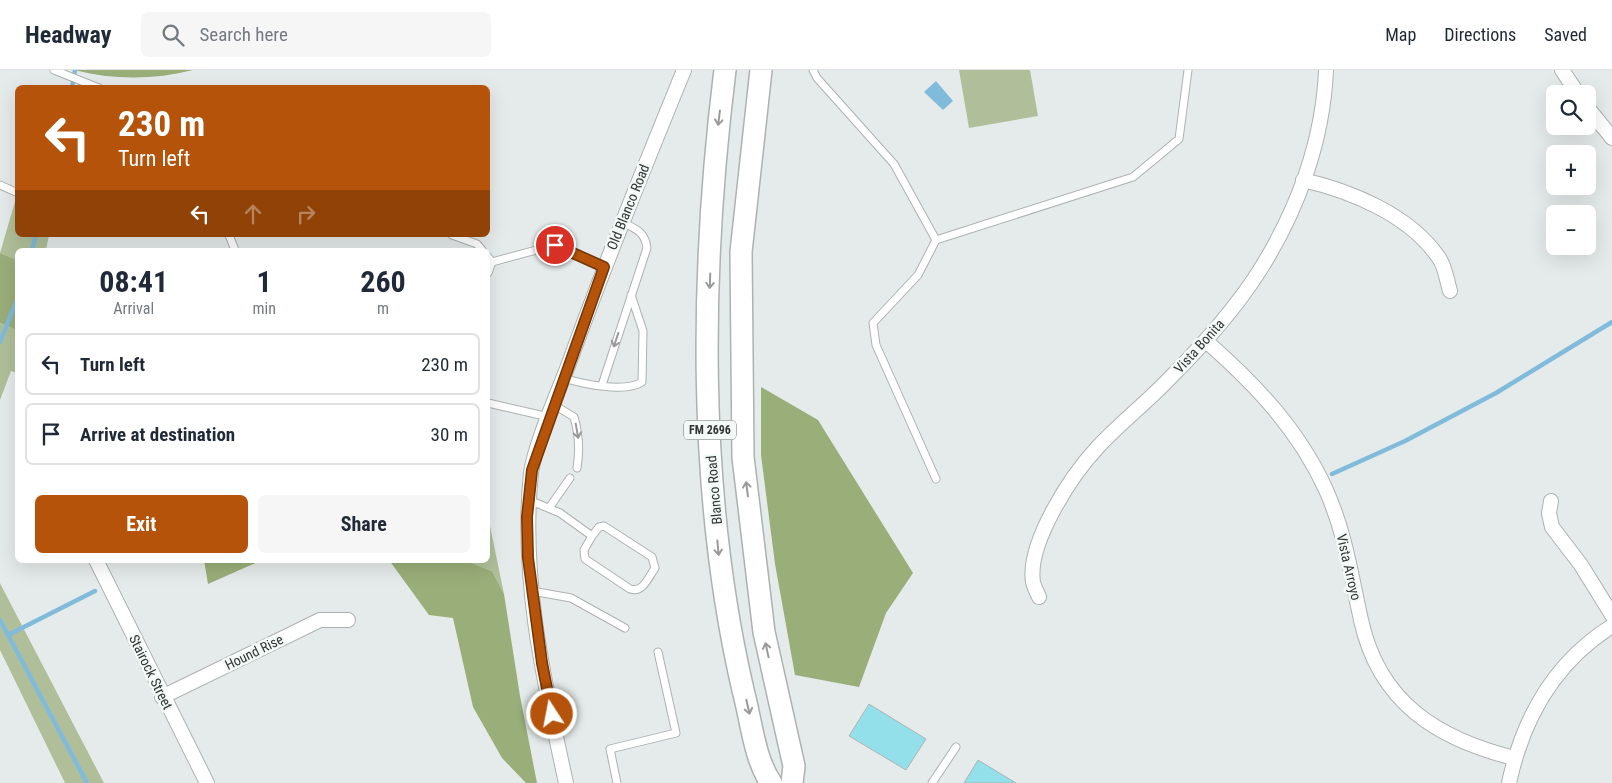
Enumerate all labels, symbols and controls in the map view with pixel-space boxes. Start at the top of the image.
search box [141,12,491,57]
text: Headway [25,21,111,49]
icon: search [159,21,187,49]
text: Search here [199,23,288,46]
text: Map [1385,24,1416,45]
text: Directions [1444,24,1516,45]
text: Saved [1544,24,1587,45]
map controls [1546,85,1596,255]
button: search [1546,85,1596,135]
text: 230 m [118,104,205,145]
icon: left [35,105,100,170]
one-way arrow [714,110,724,126]
button: + [1546,145,1596,195]
text: Turn left [118,146,190,171]
street label: Old Blanco Road [604,162,652,252]
icon: left [186,200,214,228]
icon: ahead [239,200,267,228]
icon: right [292,200,320,228]
button: − [1546,205,1596,255]
pin [534,224,576,266]
icon: arrive [541,231,569,259]
text: 08:41 [99,264,168,299]
text: 1 [257,264,272,299]
text: 260 [360,264,406,299]
one-way arrow [705,272,714,288]
text: Arrival [113,299,154,318]
text: min [252,299,276,318]
text: m [377,299,389,318]
street label: Vista Bonita [1171,316,1227,376]
one-way arrow [611,331,620,347]
icon: left [37,350,65,378]
text: Turn left [80,353,145,376]
text: 230 m [421,353,468,376]
icon: arrive [37,420,65,448]
road number: FM 2696 [684,420,736,440]
one-way arrow [572,422,582,438]
text: Arrive at destination [80,423,235,446]
text: 30 m [431,423,468,446]
street label: Blanco Road [703,455,725,525]
one-way arrow [742,481,752,497]
button: Exit [35,495,248,553]
button: Share [258,495,470,553]
street label: Vista Arroyo [1334,532,1364,602]
one-way arrow [714,539,723,555]
street label: Hound Rise [222,631,286,673]
street label: Stairock Street [126,632,176,712]
one-way arrow [762,642,772,658]
position arrow [525,687,577,739]
one-way arrow [744,699,753,715]

